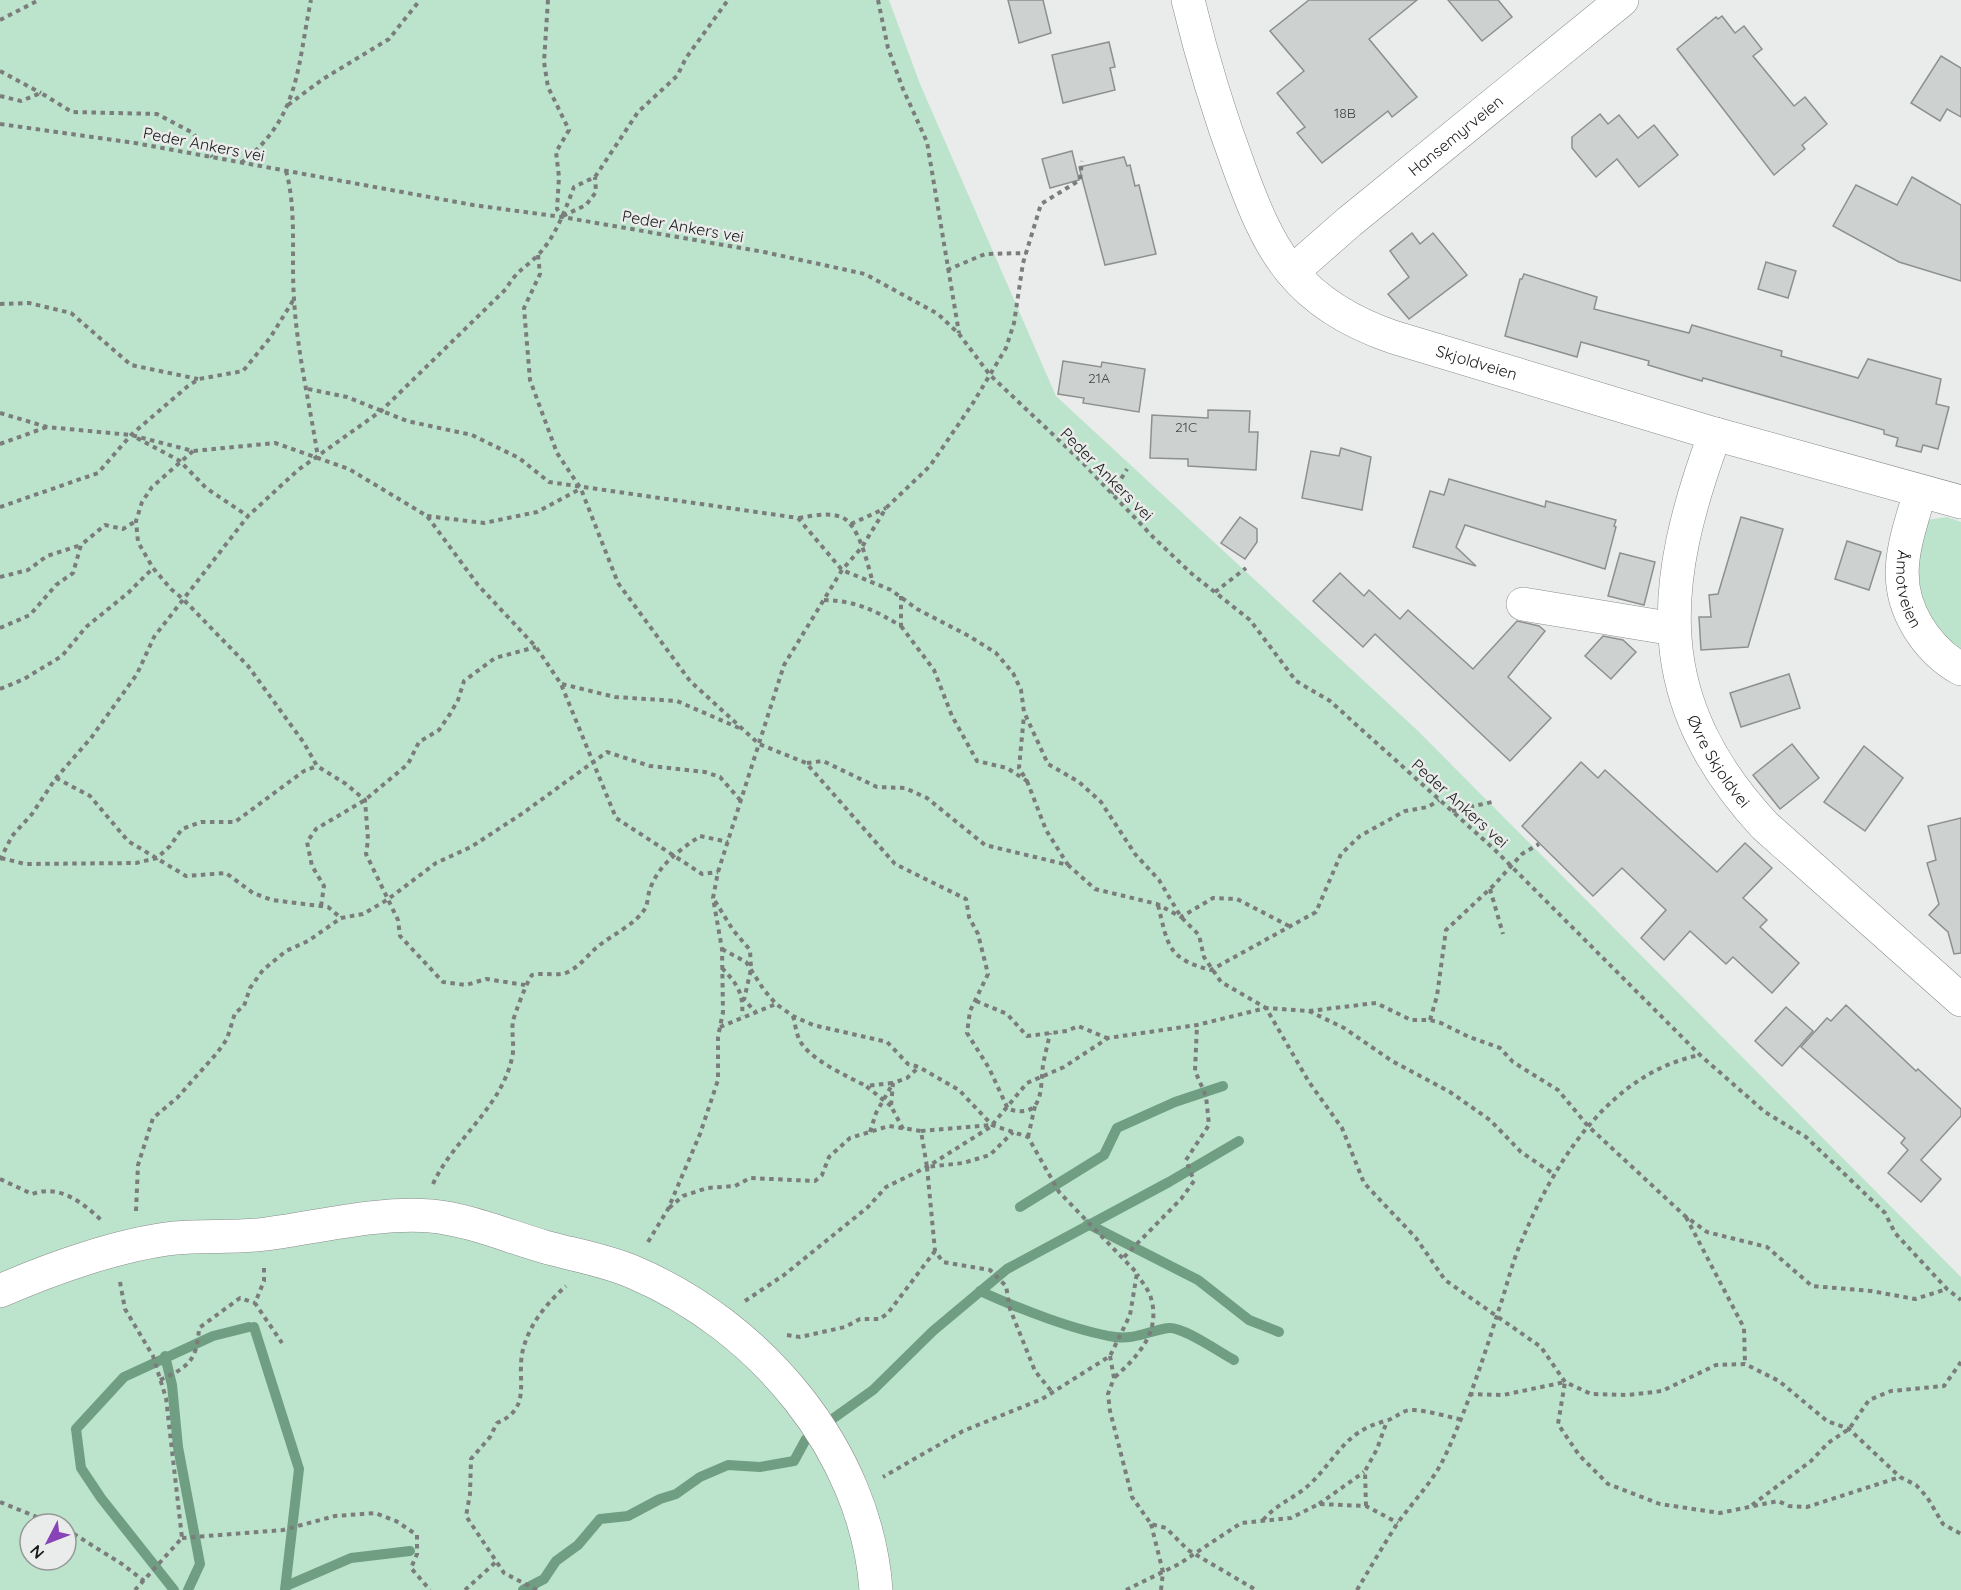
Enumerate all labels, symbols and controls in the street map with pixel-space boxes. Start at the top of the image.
street label: Hansemyrveien [1404,91,1507,180]
house number: 18B [1334,104,1356,122]
street label: Peder Ankers vei [142,122,266,166]
street label: Peder Ankers vei [620,205,746,247]
street label: Skjoldveien [1434,341,1520,384]
house number: 21A [1088,369,1110,387]
house number: 21C [1175,418,1197,436]
street label: Peder Ankers vei [1056,423,1158,525]
street label: Åmotveien [1892,549,1926,631]
street label: Øvre Skjoldvei [1683,712,1754,812]
street label: Peder Ankers vei [1407,754,1513,852]
north arrow [18,1512,78,1572]
text: N [25,1541,48,1563]

